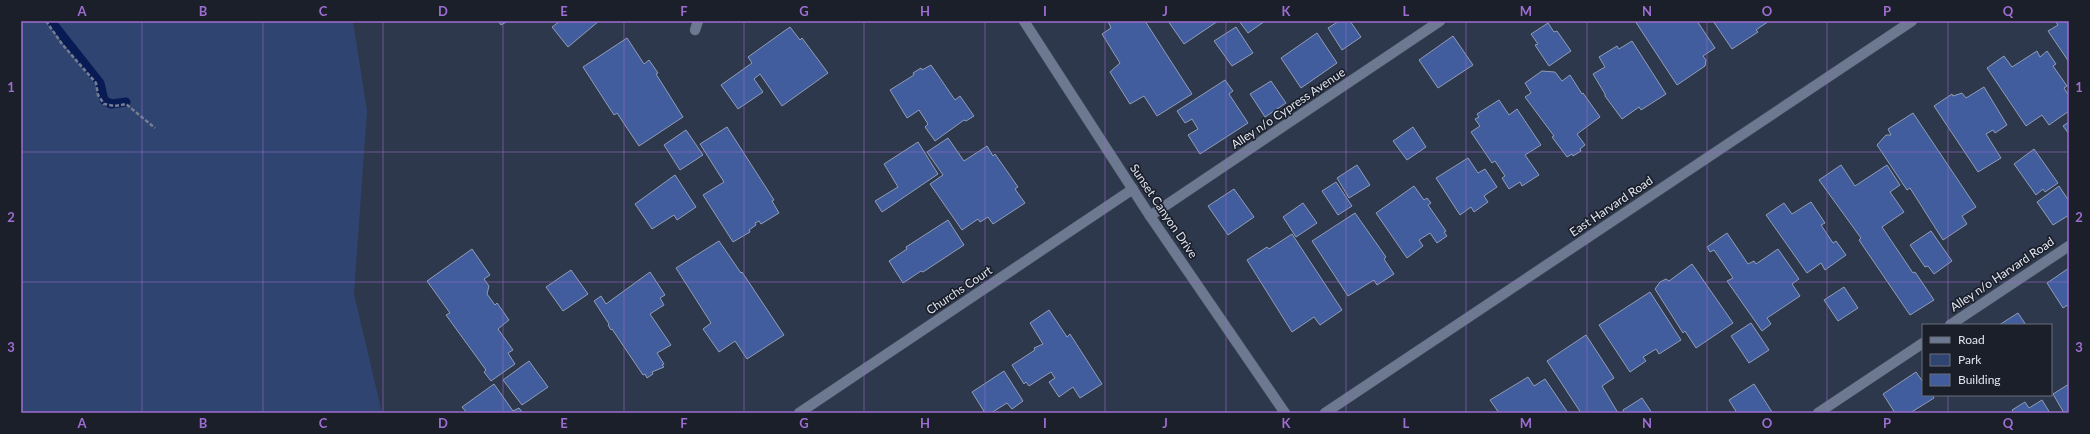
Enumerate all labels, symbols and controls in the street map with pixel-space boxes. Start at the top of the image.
text: A [76,3,87,19]
text: B [199,3,208,19]
text: C [319,3,328,19]
text: D [438,3,448,19]
text: E [560,3,568,19]
text: F [680,3,688,19]
text: G [799,3,809,19]
text: H [920,3,930,19]
text: I [1043,3,1047,19]
text: J [1162,3,1168,19]
text: K [1282,3,1292,19]
text: L [1403,3,1410,19]
text: M [1520,3,1532,19]
text: N [1642,3,1652,19]
text: O [1762,3,1773,19]
text: P [1883,3,1891,19]
text: Q [2003,3,2014,19]
street label: Alley n/o Cypress Avenue [1228,64,1348,152]
text: 1 [7,79,15,95]
text: 1 [2075,79,2083,95]
street label: Sunset Canyon Drive [1127,161,1201,261]
street label: East Harvard Road [1566,173,1656,239]
text: 2 [7,209,15,225]
text: 2 [2075,209,2083,225]
street label: Alley n/o Harvard Road [1947,234,2057,314]
street label: Churchs Court [923,262,995,318]
legend [1922,324,2052,396]
text: Road [1958,332,1985,347]
text: 3 [7,339,15,355]
text: 3 [2075,339,2083,355]
text: Park [1958,352,1982,367]
text: Building [1958,372,2001,387]
text: A [76,415,87,431]
text: B [199,415,208,431]
text: C [319,415,328,431]
text: D [438,415,448,431]
text: E [560,415,568,431]
text: F [680,415,688,431]
text: G [799,415,809,431]
text: H [920,415,930,431]
text: I [1043,415,1047,431]
text: J [1162,415,1168,431]
text: K [1282,415,1292,431]
text: L [1403,415,1410,431]
text: M [1520,415,1532,431]
text: N [1642,415,1652,431]
text: O [1762,415,1773,431]
text: P [1883,415,1891,431]
text: Q [2003,415,2014,431]

